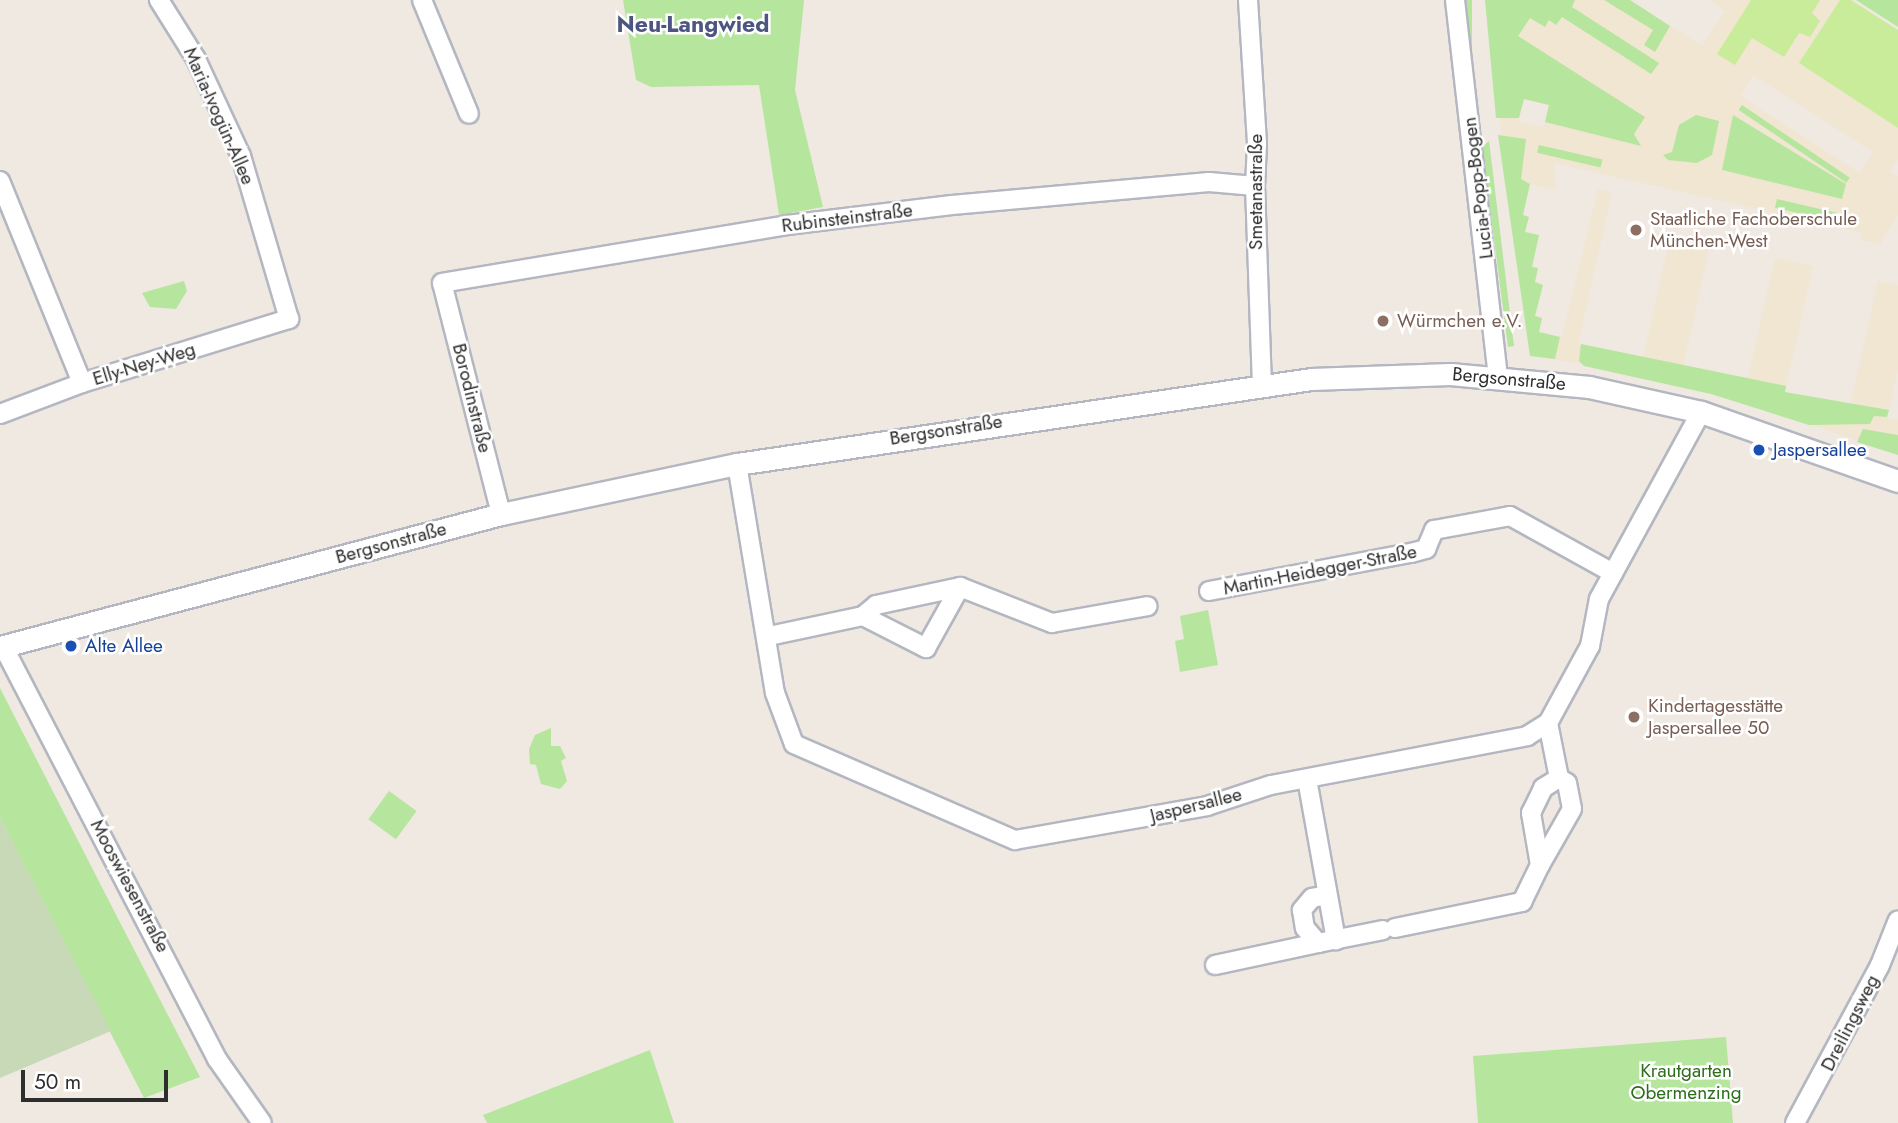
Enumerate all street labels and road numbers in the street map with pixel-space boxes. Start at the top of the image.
street label: Maria-Ivogün-Allee [179,44,259,188]
street label: Lucia-Popp-Bogen [1458,116,1498,260]
street label: Smetanastraße [1245,134,1267,250]
street label: Rubinsteinstraße [780,199,914,237]
street label: Elly-Ney-Weg [90,338,198,390]
street label: Borodinstraße [447,341,497,455]
street label: Bergsonstraße [1451,363,1567,395]
street label: Bergsonstraße [888,410,1004,450]
street label: Bergsonstraße [333,517,449,569]
street label: Martin-Heidegger-Straße [1221,540,1419,600]
street label: Jaspersallee [1148,783,1244,827]
street label: Mooswiesenstraße [85,816,175,956]
street label: Dreilingsweg [1816,971,1884,1075]

